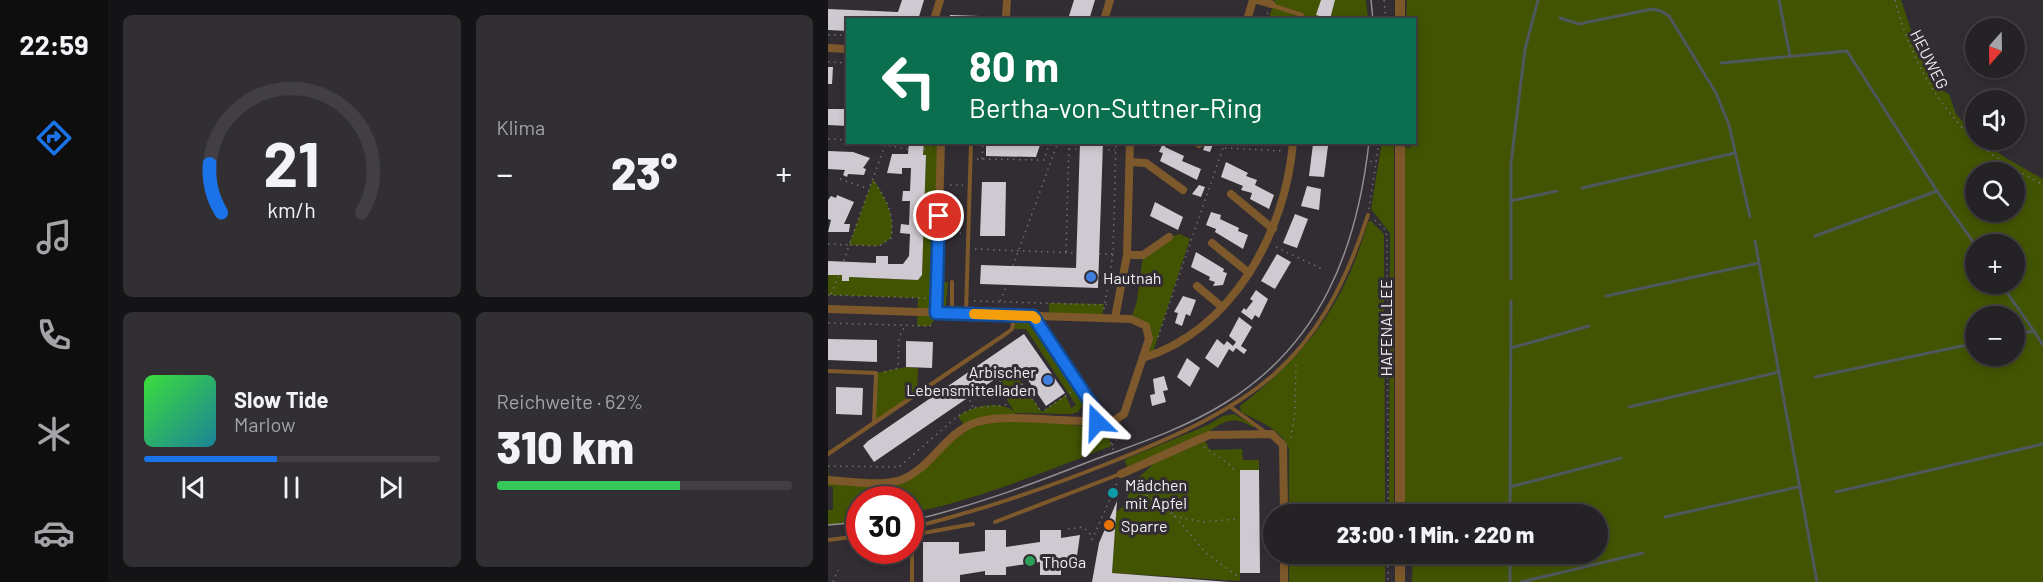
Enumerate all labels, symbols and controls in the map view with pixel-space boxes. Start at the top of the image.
north arrow [1965,18,2025,78]
map controls [1965,18,2025,366]
street label: HEUWEG [1907,26,1953,92]
text: 22:59 [20,28,88,60]
text: 80 m [969,40,1059,90]
icon: left [870,42,948,120]
button: sound [1965,90,2025,150]
text: Bertha-von-Suttner-Ring [969,91,1262,123]
text: Klima [497,115,545,139]
icon: directions [33,117,75,159]
text: 21 [263,125,320,199]
text: 23° [611,145,677,199]
text: − [497,153,513,193]
text: + [775,153,792,193]
button: search [1965,162,2025,222]
pin [913,190,964,241]
text: km/h [267,197,316,222]
icon: arrive [922,199,955,232]
icon: music [33,216,75,258]
button: + [1965,234,2025,294]
place label: Hautnah [1103,268,1161,287]
marker: Hautnah [1084,270,1098,284]
street label: HAFENALLEE [1376,279,1395,377]
button: − [1965,306,2025,366]
icon: phone [33,314,75,356]
place label: Arbischer Lebensmittelladen [906,362,1036,399]
marker: Arbischer Lebensmittelladen [1041,373,1055,387]
text: Slow Tide [234,386,329,412]
text: Reichweite · 62% [497,389,643,413]
position arrow [1065,390,1129,454]
text: Marlow [234,412,295,436]
icon: climate [33,413,75,455]
text: 310 km [497,419,634,473]
icon: previous [177,471,210,504]
icon: pause [275,471,308,504]
icon: next [374,471,407,504]
place label: Mädchen mit Apfel [1125,475,1187,512]
speed limit sign: 30 [846,486,924,564]
marker: Mädchen mit Apfel [1106,486,1120,500]
icon: car [33,512,75,554]
place label: Sparre [1121,516,1167,535]
marker: Sparre [1102,518,1116,532]
text: 23:00 · 1 Min. · 220 m [1337,521,1534,547]
place label: ThoGa [1042,552,1086,571]
marker: ThoGa [1023,554,1037,568]

